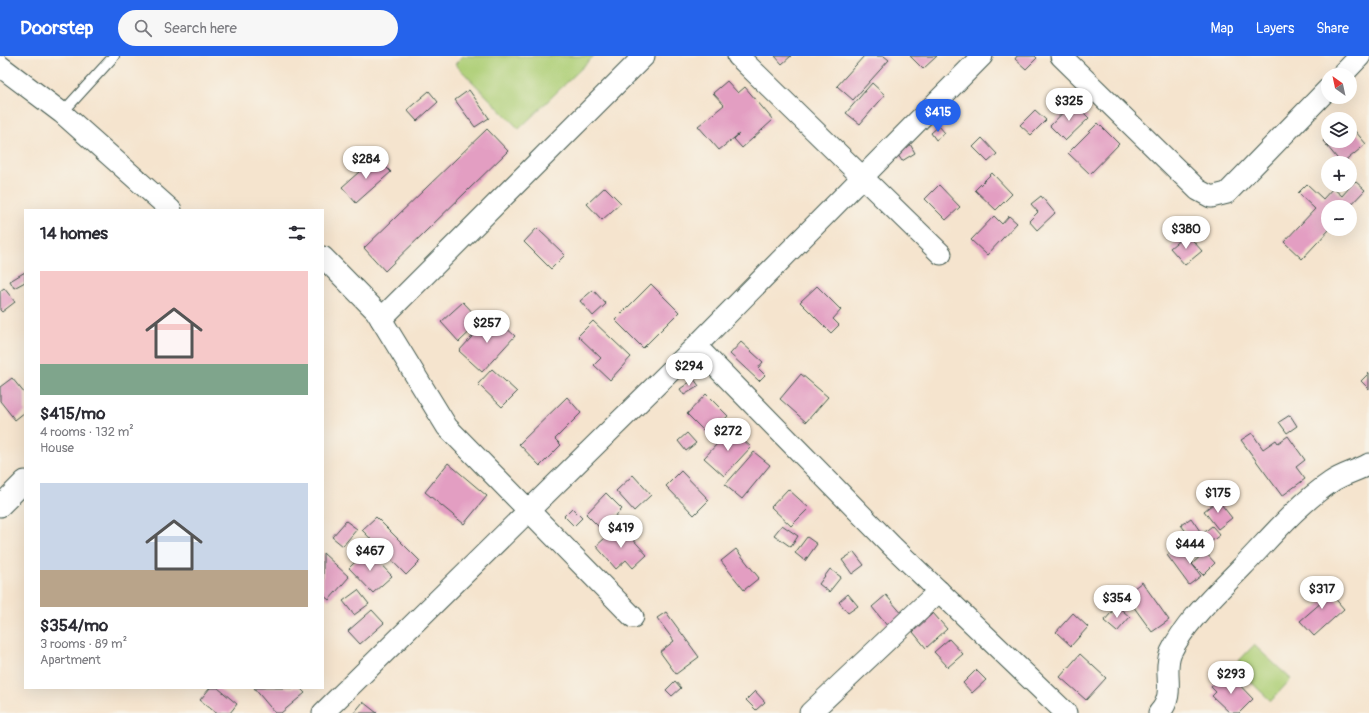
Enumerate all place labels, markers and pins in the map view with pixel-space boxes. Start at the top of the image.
pin: $325 [1045,88,1093,122]
pin: $415 [914,99,962,133]
pin: $284 [342,146,390,180]
pin: $380 [1162,216,1210,250]
pin: $257 [463,310,511,344]
pin: $294 [665,353,713,387]
pin: $272 [704,418,752,452]
pin: $175 [1194,480,1242,514]
pin: $419 [597,515,645,549]
pin: $444 [1166,531,1214,565]
pin: $467 [346,538,394,572]
pin: $317 [1298,576,1346,610]
pin: $354 [1093,585,1141,619]
pin: $293 [1207,661,1255,695]

